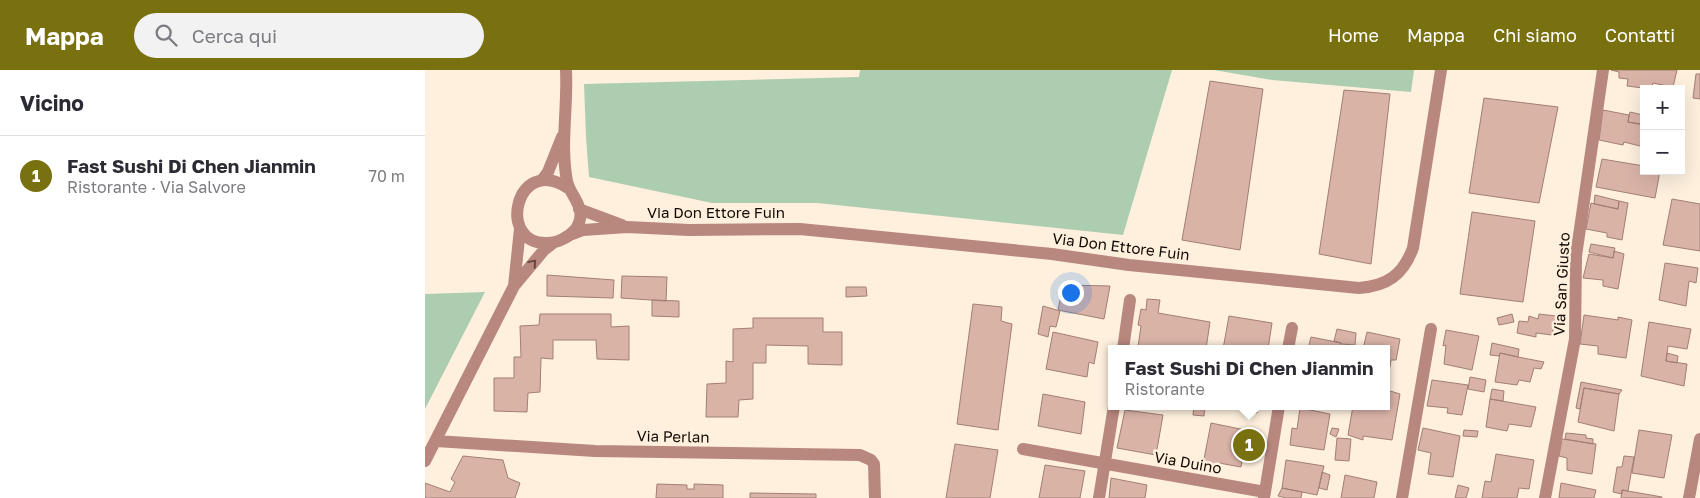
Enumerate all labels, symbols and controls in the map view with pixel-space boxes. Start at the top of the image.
search box [134,13,484,58]
text: Mappa [25,21,104,50]
icon: search [152,21,180,49]
text: Cerca qui [192,24,277,47]
text: Home [1328,24,1379,46]
text: Mappa [1407,24,1465,46]
text: Chi siamo [1493,24,1577,46]
text: Contatti [1605,24,1675,46]
map controls [1640,85,1685,175]
button: + [1640,85,1685,130]
text: Vicino [20,90,84,116]
button: − [1640,130,1685,175]
text: Fast Sushi Di Chen Jianmin [67,154,316,177]
text: 1 [32,166,40,186]
text: 70 m [368,166,405,186]
text: Ristorante · Via Salvore [67,177,246,197]
street label: Via Don Ettore Fuin [647,203,785,221]
street label: Via Don Ettore Fuin [1051,229,1191,263]
street label: Via San Giusto [1549,232,1573,336]
one-way arrow [527,260,535,269]
your location [1058,280,1084,306]
popup [1108,345,1390,410]
text: Fast Sushi Di Chen Jianmin [1125,356,1373,379]
text: Ristorante [1125,379,1205,399]
street label: Via Perlan [636,426,710,446]
pin: 1 [1233,426,1265,464]
street label: Via Duino [1153,447,1223,477]

